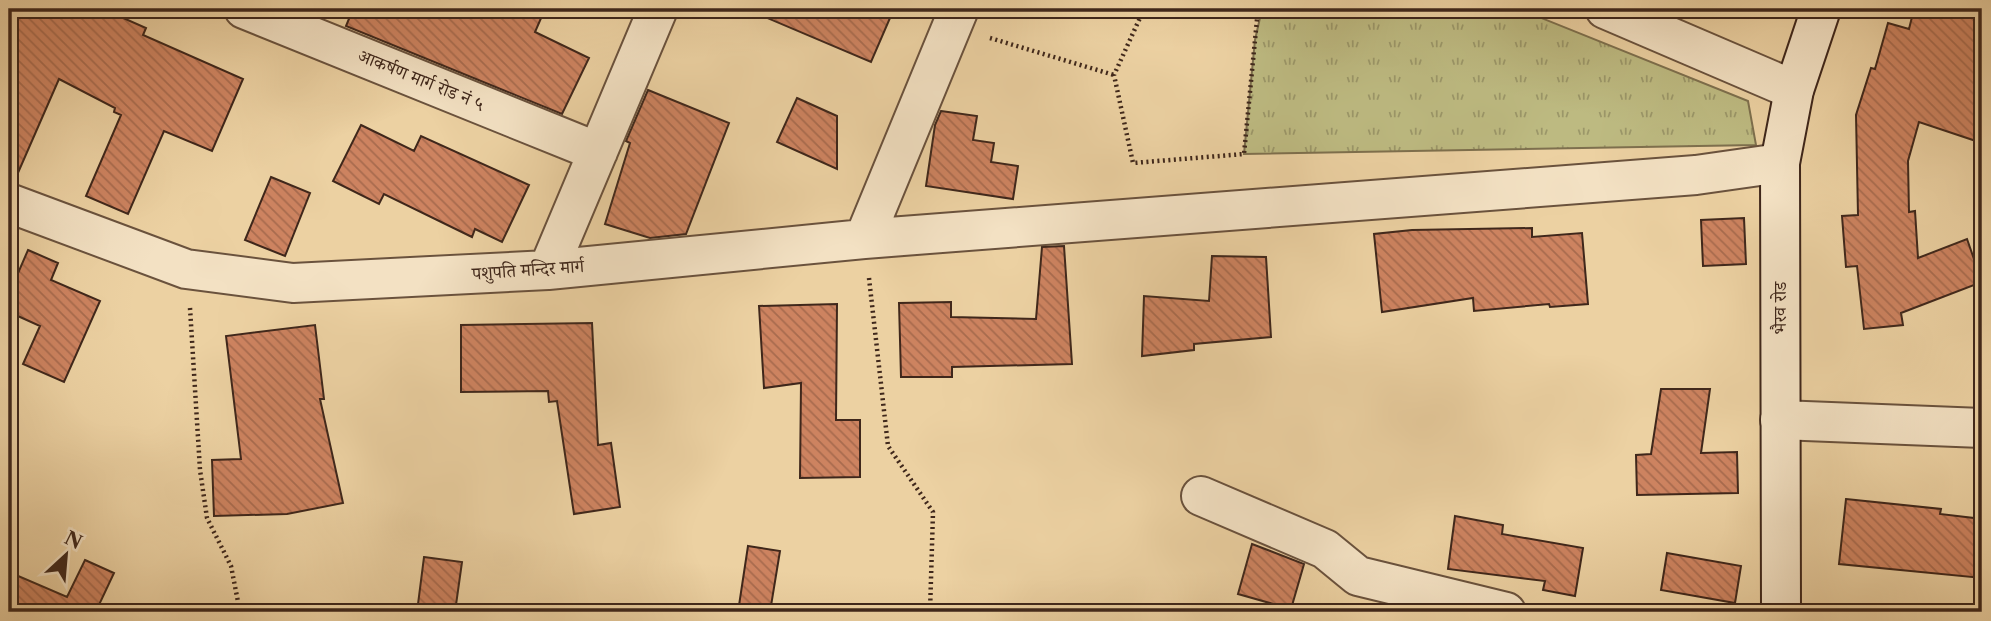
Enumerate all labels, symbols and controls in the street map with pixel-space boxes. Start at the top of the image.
street label: आकर्षण मार्ग रोड नं ५ [355,45,488,116]
street label: पशुपति मन्दिर मार्ग [470,255,586,285]
street label: भैरव रोड [1769,280,1791,334]
north arrow [32,520,102,590]
text: N [61,526,86,554]

